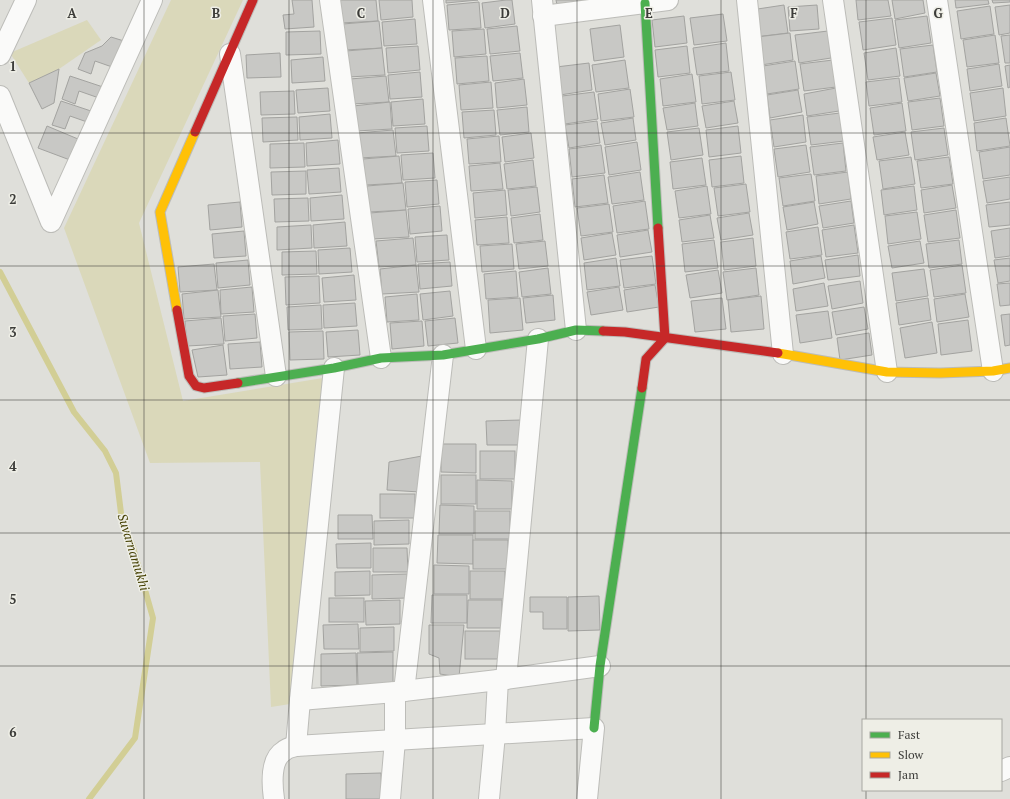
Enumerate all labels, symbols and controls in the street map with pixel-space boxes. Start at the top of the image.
text: A [67,4,77,22]
text: B [212,4,220,22]
text: C [357,4,365,22]
text: D [500,4,510,22]
text: E [645,4,653,22]
text: F [790,4,798,22]
text: G [933,4,943,22]
text: 1 [9,57,17,75]
text: 2 [9,190,17,208]
text: 3 [9,323,17,341]
text: 4 [9,457,17,475]
water label: Suvarnamukhi [114,511,154,593]
text: 5 [9,590,17,608]
legend [862,719,1002,791]
text: 6 [9,723,17,741]
text: Fast [898,727,921,742]
text: Slow [898,747,924,762]
text: Jam [898,767,919,782]

